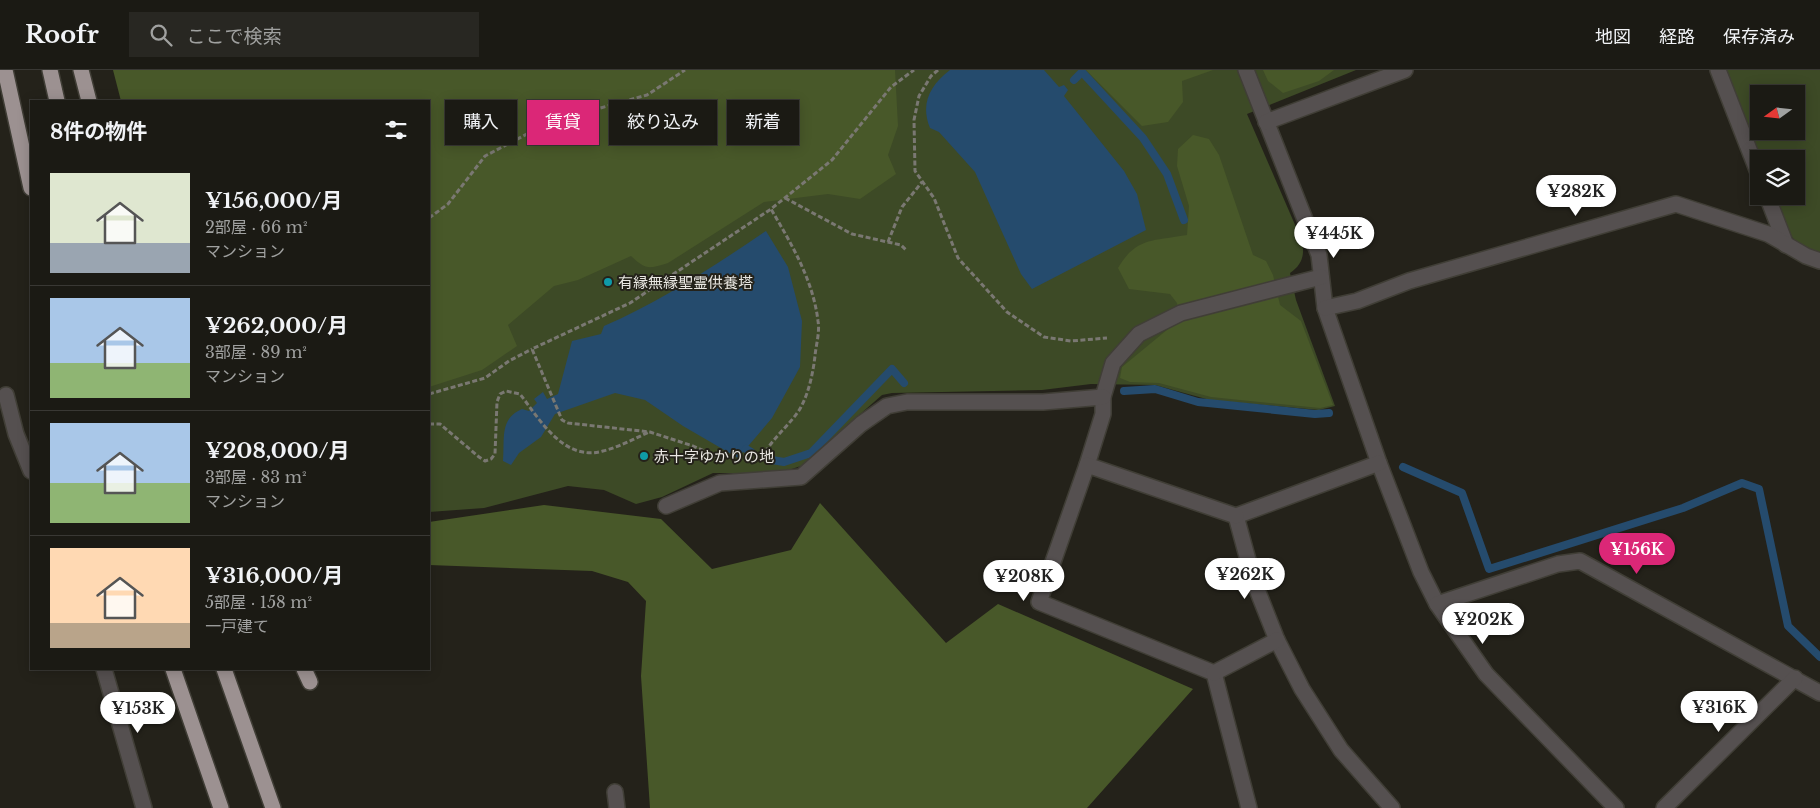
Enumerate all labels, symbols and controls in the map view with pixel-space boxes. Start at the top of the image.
search box [129,12,479,57]
text: Roofr [25,20,99,49]
icon: search [147,21,175,49]
text: ここで検索 [187,25,282,48]
text: 地図 [1595,26,1631,48]
text: 経路 [1659,26,1695,48]
text: 保存済み [1723,26,1795,48]
north arrow [1750,85,1805,140]
map controls [1750,85,1805,205]
chip: 購入 [445,100,517,145]
chip: 賃貸 [527,100,599,145]
chip: 絞り込み [609,100,717,145]
chip: 新着 [727,100,799,145]
icon: filters [382,116,410,144]
text: 8件の物件 [50,119,147,145]
button: layers [1750,150,1805,205]
pin: ¥282K [1541,174,1611,217]
text: ¥282K [1547,181,1605,201]
text: ¥156,000/月 [205,188,342,214]
icon: home [90,193,150,253]
pin: ¥445K [1299,216,1369,259]
text: 2部屋 · 66 m² [205,217,308,237]
text: ¥445K [1305,223,1363,243]
text: マンション [205,241,285,261]
place label: 有縁無縁聖霊供養塔 [618,273,753,292]
marker: 有縁無縁聖霊供養塔 [602,276,614,288]
text: ¥262,000/月 [205,313,348,339]
icon: home [90,318,150,378]
text: 3部屋 · 89 m² [205,342,307,362]
text: マンション [205,366,285,386]
text: ¥208,000/月 [205,438,349,464]
icon: home [90,443,150,503]
place label: 赤十字ゆかりの地 [654,447,774,466]
marker: 赤十字ゆかりの地 [638,450,650,462]
text: 3部屋 · 83 m² [205,467,306,487]
text: マンション [205,491,285,511]
pin: ¥156K [1602,532,1672,575]
text: ¥156K [1610,539,1664,559]
pin: ¥262K [1210,558,1280,600]
pin: ¥208K [989,560,1059,602]
text: ¥316,000/月 [205,563,343,589]
text: ¥262K [1216,564,1274,584]
text: ¥208K [994,566,1054,586]
icon: home [90,568,150,628]
text: 5部屋 · 158 m² [205,592,312,612]
pin: ¥202K [1448,602,1518,645]
text: ¥202K [1453,609,1513,629]
text: 一戸建て [205,616,269,636]
pin: ¥316K [1684,690,1754,733]
pin: ¥153K [103,692,173,734]
text: ¥316K [1692,697,1746,717]
text: ¥153K [111,698,165,718]

